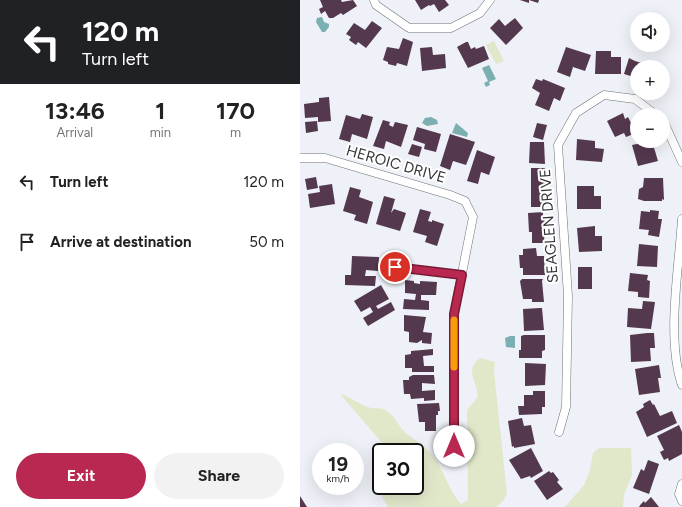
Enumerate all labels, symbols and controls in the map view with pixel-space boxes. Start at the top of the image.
map controls [630,12,670,148]
button: sound [630,12,670,52]
text: 120 m [82,14,159,48]
icon: left [16,16,68,68]
text: Turn left [82,48,149,70]
button: + [630,60,670,100]
text: 13:46 [45,96,105,125]
text: 1 [155,96,165,125]
text: 170 [216,96,255,125]
button: − [630,108,670,148]
text: Arrival [57,125,93,140]
text: min [150,125,171,140]
text: m [230,125,241,140]
street label: HEROIC DRIVE [344,141,448,187]
street label: SEAGLEN DRIVE [536,168,562,284]
icon: left [16,171,38,193]
text: Turn left [50,173,108,191]
text: 120 m [243,173,284,191]
icon: arrive [16,231,38,253]
text: Arrive at destination [50,233,191,251]
text: 50 m [249,233,284,251]
pin [378,250,412,284]
icon: arrive [384,256,406,278]
position arrow [433,425,475,467]
speed limit sign: 30 [372,443,424,495]
text: 19 [328,452,348,476]
button: Exit [16,453,146,499]
button: Share [154,453,284,499]
text: km/h [327,472,349,485]

